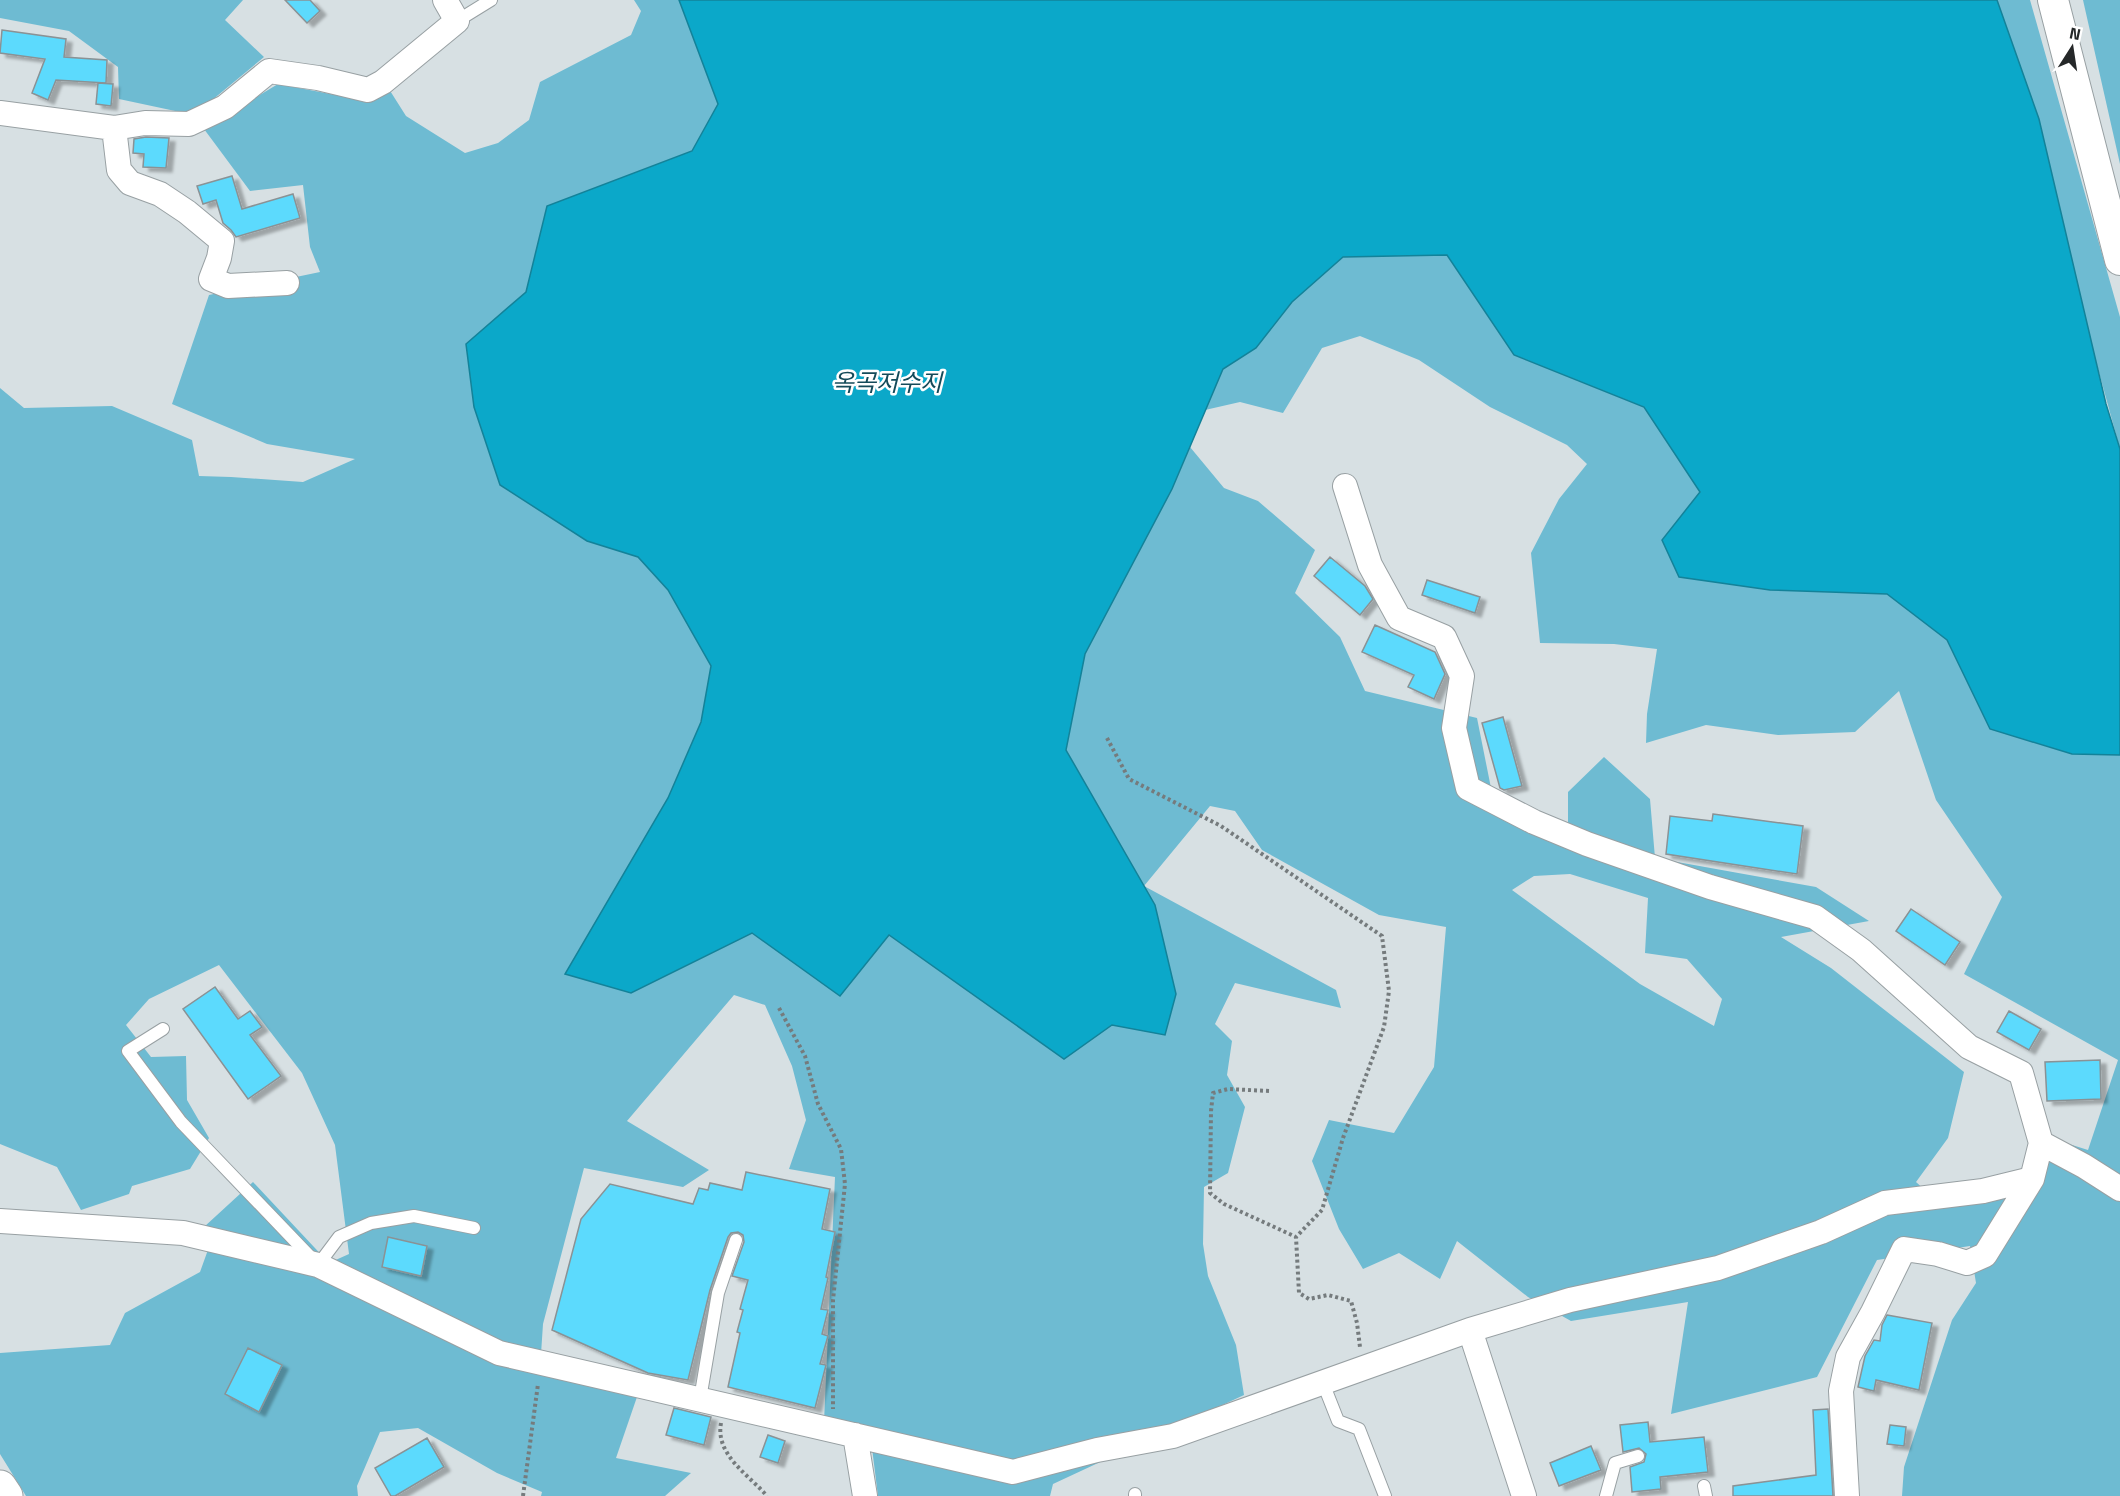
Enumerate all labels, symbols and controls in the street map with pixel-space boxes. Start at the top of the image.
north arrow [2042,18,2102,78]
text: N [2067,20,2083,46]
water label: 옥곡저수지 [832,364,944,400]

